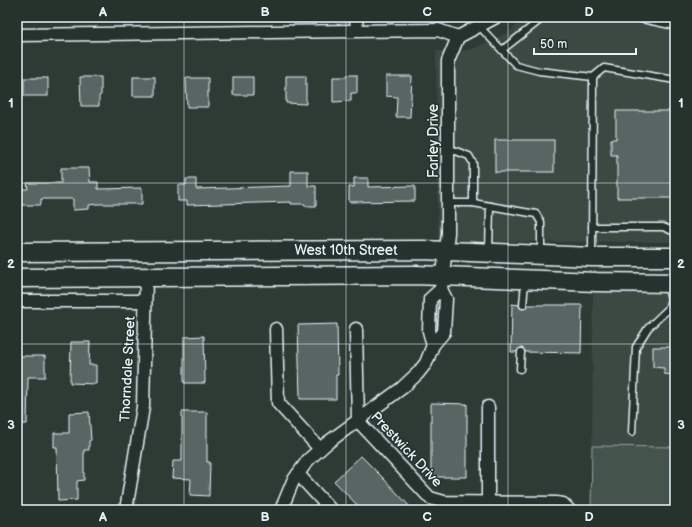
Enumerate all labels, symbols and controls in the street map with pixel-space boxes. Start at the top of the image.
text: A [98,4,107,20]
text: B [260,4,270,20]
text: C [422,4,432,20]
text: D [584,4,594,20]
scale bar [534,30,636,56]
text: 50 m [540,37,567,52]
text: 1 [8,95,14,111]
text: 1 [678,95,684,111]
street label: Farley Drive [425,104,442,178]
street label: West 10th Street [295,242,398,259]
text: 2 [7,256,15,272]
text: 2 [677,256,685,272]
street label: Thorndale Street [116,315,139,422]
street label: Prestwick Drive [367,408,446,491]
text: 3 [7,417,15,433]
text: 3 [677,417,685,433]
text: A [98,509,107,525]
text: B [260,509,270,525]
text: C [422,509,432,525]
text: D [584,509,594,525]

